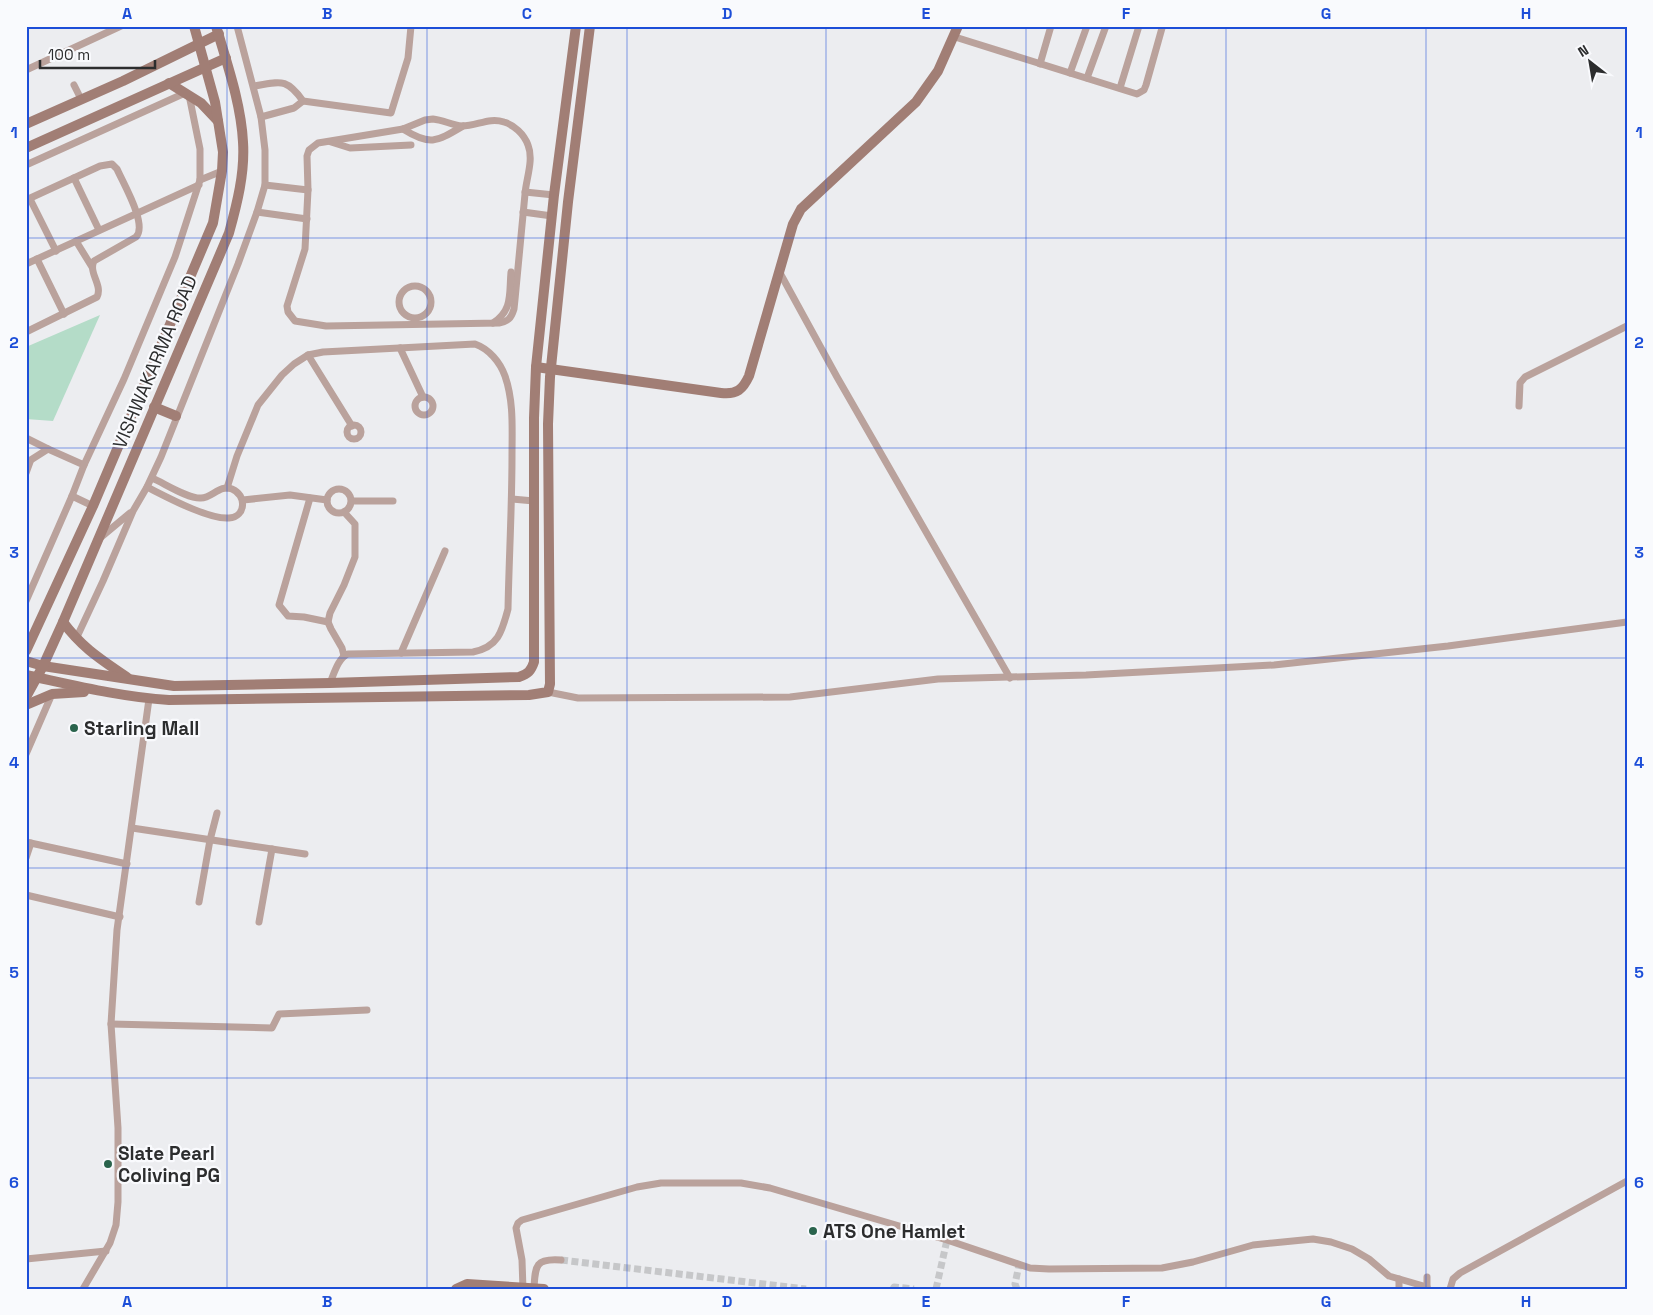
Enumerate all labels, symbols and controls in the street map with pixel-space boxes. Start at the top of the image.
text: A [122,3,132,24]
text: B [322,3,332,24]
text: C [522,3,532,24]
text: D [722,3,732,24]
text: E [922,3,931,24]
text: F [1122,3,1131,24]
text: G [1321,3,1331,24]
text: H [1521,3,1531,24]
scale bar [40,38,155,70]
north arrow [1566,38,1616,88]
text: N [1575,41,1592,61]
text: 100 m [48,45,90,64]
text: 1 [10,122,18,143]
text: 1 [1635,122,1643,143]
street label: VISHWAKARMA ROAD [107,271,203,453]
text: 2 [9,332,19,353]
text: 2 [1634,332,1644,353]
text: 3 [9,542,19,563]
text: 3 [1634,542,1644,563]
place label: Starling Mall [84,716,199,741]
marker: Starling Mall [68,722,80,734]
text: 4 [9,752,19,773]
text: 4 [1634,752,1644,773]
text: 5 [9,962,19,983]
text: 5 [1634,962,1644,983]
place label: Slate Pearl Coliving PG [118,1141,220,1188]
marker: Slate Pearl Coliving PG [102,1158,114,1170]
text: 6 [9,1172,19,1193]
text: 6 [1634,1172,1644,1193]
place label: ATS One Hamlet [823,1219,966,1244]
marker: ATS One Hamlet [807,1225,819,1237]
text: A [122,1291,132,1312]
text: B [322,1291,332,1312]
text: C [522,1291,532,1312]
text: D [722,1291,732,1312]
text: E [922,1291,931,1312]
text: F [1122,1291,1131,1312]
text: G [1321,1291,1331,1312]
text: H [1521,1291,1531,1312]

